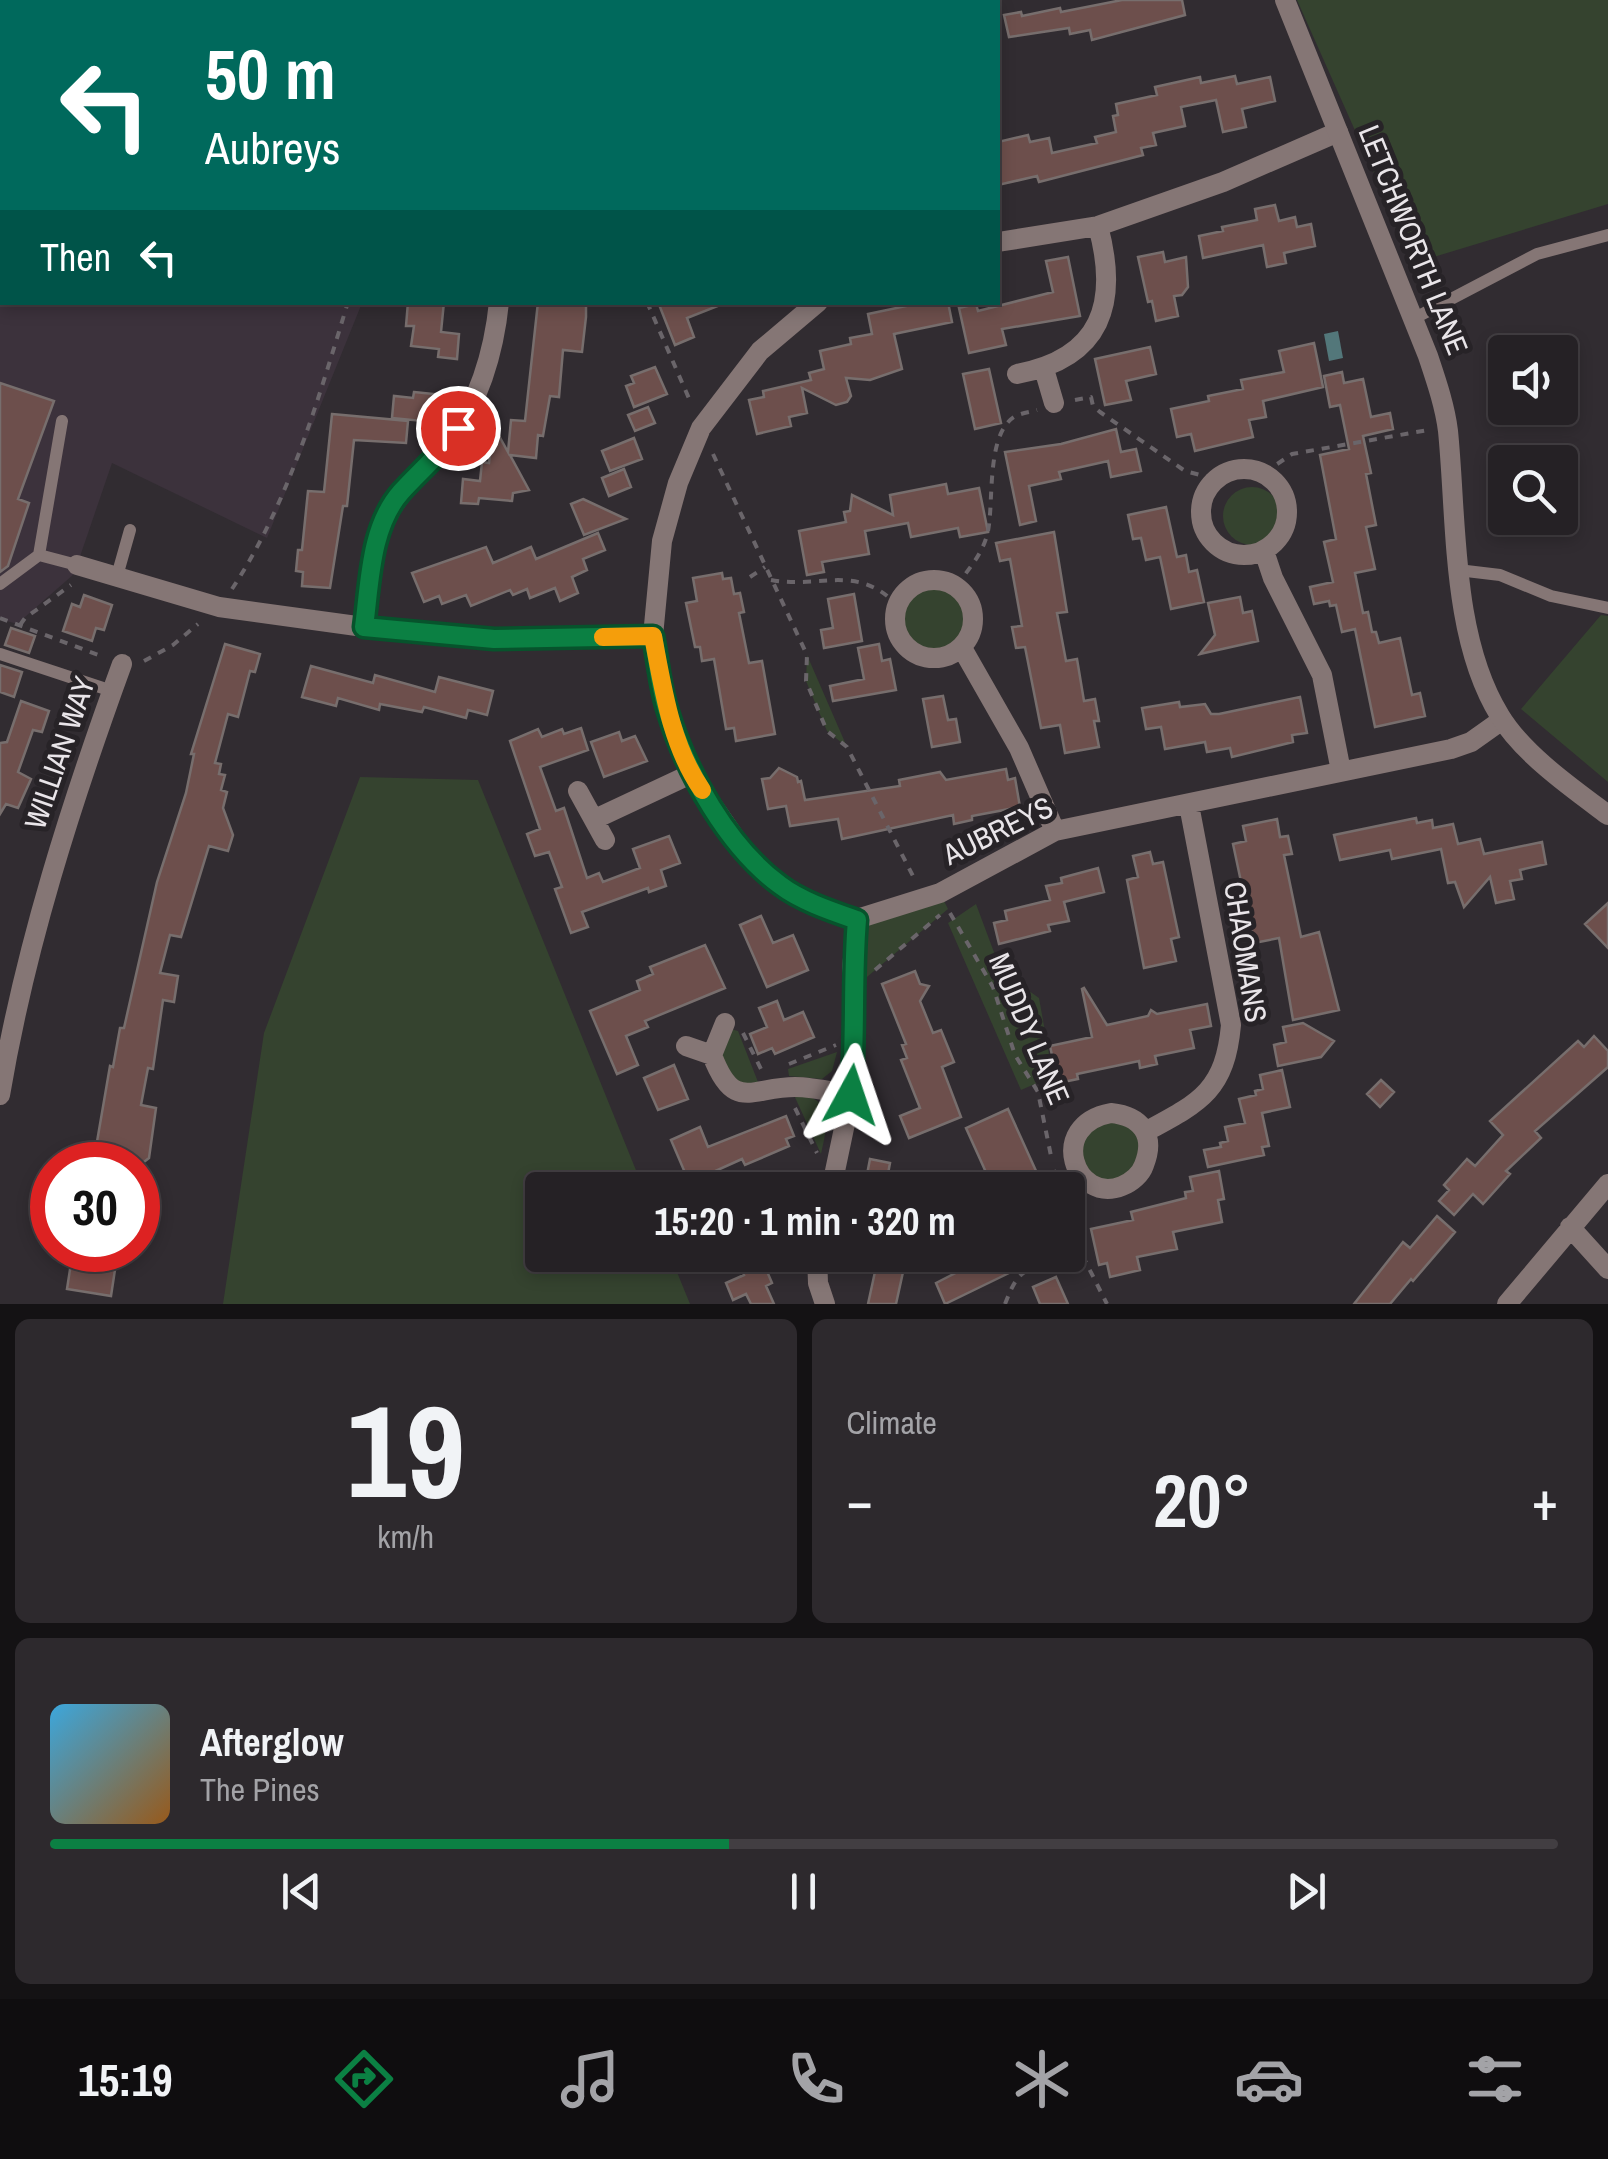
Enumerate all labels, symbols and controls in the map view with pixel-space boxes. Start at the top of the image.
text: 50 m [205,27,336,121]
icon: left [40,40,170,170]
text: Aubreys [205,117,340,178]
street label: LETCHWORTH LANE [1350,119,1478,360]
icon: left [131,230,186,285]
text: Then [40,232,111,283]
map controls [1488,335,1578,535]
button: sound [1488,335,1578,425]
pin [416,386,501,471]
icon: arrive [431,401,486,456]
button: search [1488,445,1578,535]
street label: WILLIAN WAY [14,671,104,834]
street label: AUBREYS [935,786,1059,874]
street label: CHAOMANS [1215,879,1277,1025]
street label: MUDDY LANE [980,947,1080,1110]
position arrow [799,1043,903,1147]
speed limit sign: 30 [30,1142,160,1272]
text: 15:20 · 1 min · 320 m [654,1196,956,1247]
text: 19 [346,1362,465,1538]
text: Climate [847,1401,937,1444]
text: 20° [1153,1449,1251,1550]
text: − [847,1463,873,1537]
text: + [1532,1463,1558,1537]
text: km/h [377,1515,434,1558]
text: Afterglow [200,1717,344,1768]
text: The Pines [200,1768,320,1811]
icon: previous [274,1864,329,1919]
icon: pause [776,1864,831,1919]
icon: next [1279,1864,1334,1919]
icon: directions [329,2044,399,2114]
icon: music [555,2044,625,2114]
icon: phone [781,2044,851,2114]
icon: climate [1007,2044,1077,2114]
icon: car [1234,2044,1304,2114]
icon: filters [1460,2044,1530,2114]
text: 15:19 [78,2049,172,2110]

